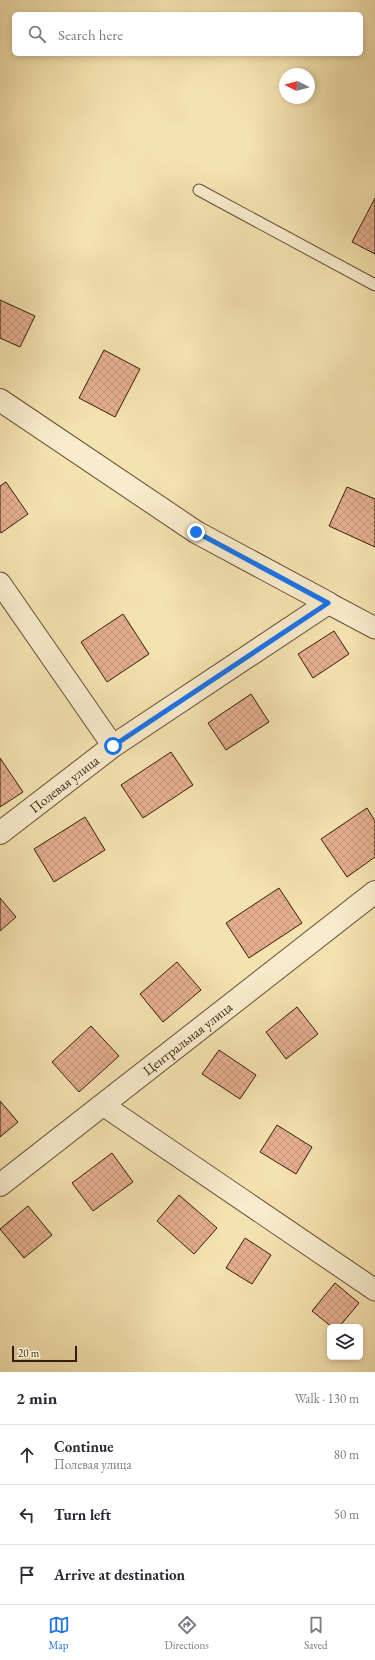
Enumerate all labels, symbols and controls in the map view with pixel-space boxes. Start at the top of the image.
search box [12,12,363,56]
icon: search [26,23,48,45]
text: Search here [58,25,123,44]
north arrow [279,68,315,104]
route end [187,523,205,541]
route start [104,737,122,755]
street label: Полевая улица [26,751,103,817]
street label: Центральная улица [139,998,236,1079]
map controls [327,1324,363,1360]
button: layers [327,1324,363,1360]
scale bar [12,1344,77,1363]
text: 20 m [18,1346,39,1360]
text: 2 min [16,1387,57,1409]
text: Walk · 130 m [295,1390,359,1407]
text: Continue [54,1437,114,1456]
icon: ahead [16,1444,38,1466]
text: 80 m [334,1446,359,1463]
text: Полевая улица [54,1456,132,1473]
icon: left [16,1504,38,1526]
text: Turn left [54,1505,111,1524]
text: 50 m [334,1506,359,1523]
icon: arrive [16,1564,38,1586]
text: Arrive at destination [54,1565,185,1584]
tab: Map [48,1614,70,1652]
tab: Directions [165,1614,209,1652]
tab: Saved [304,1614,327,1652]

